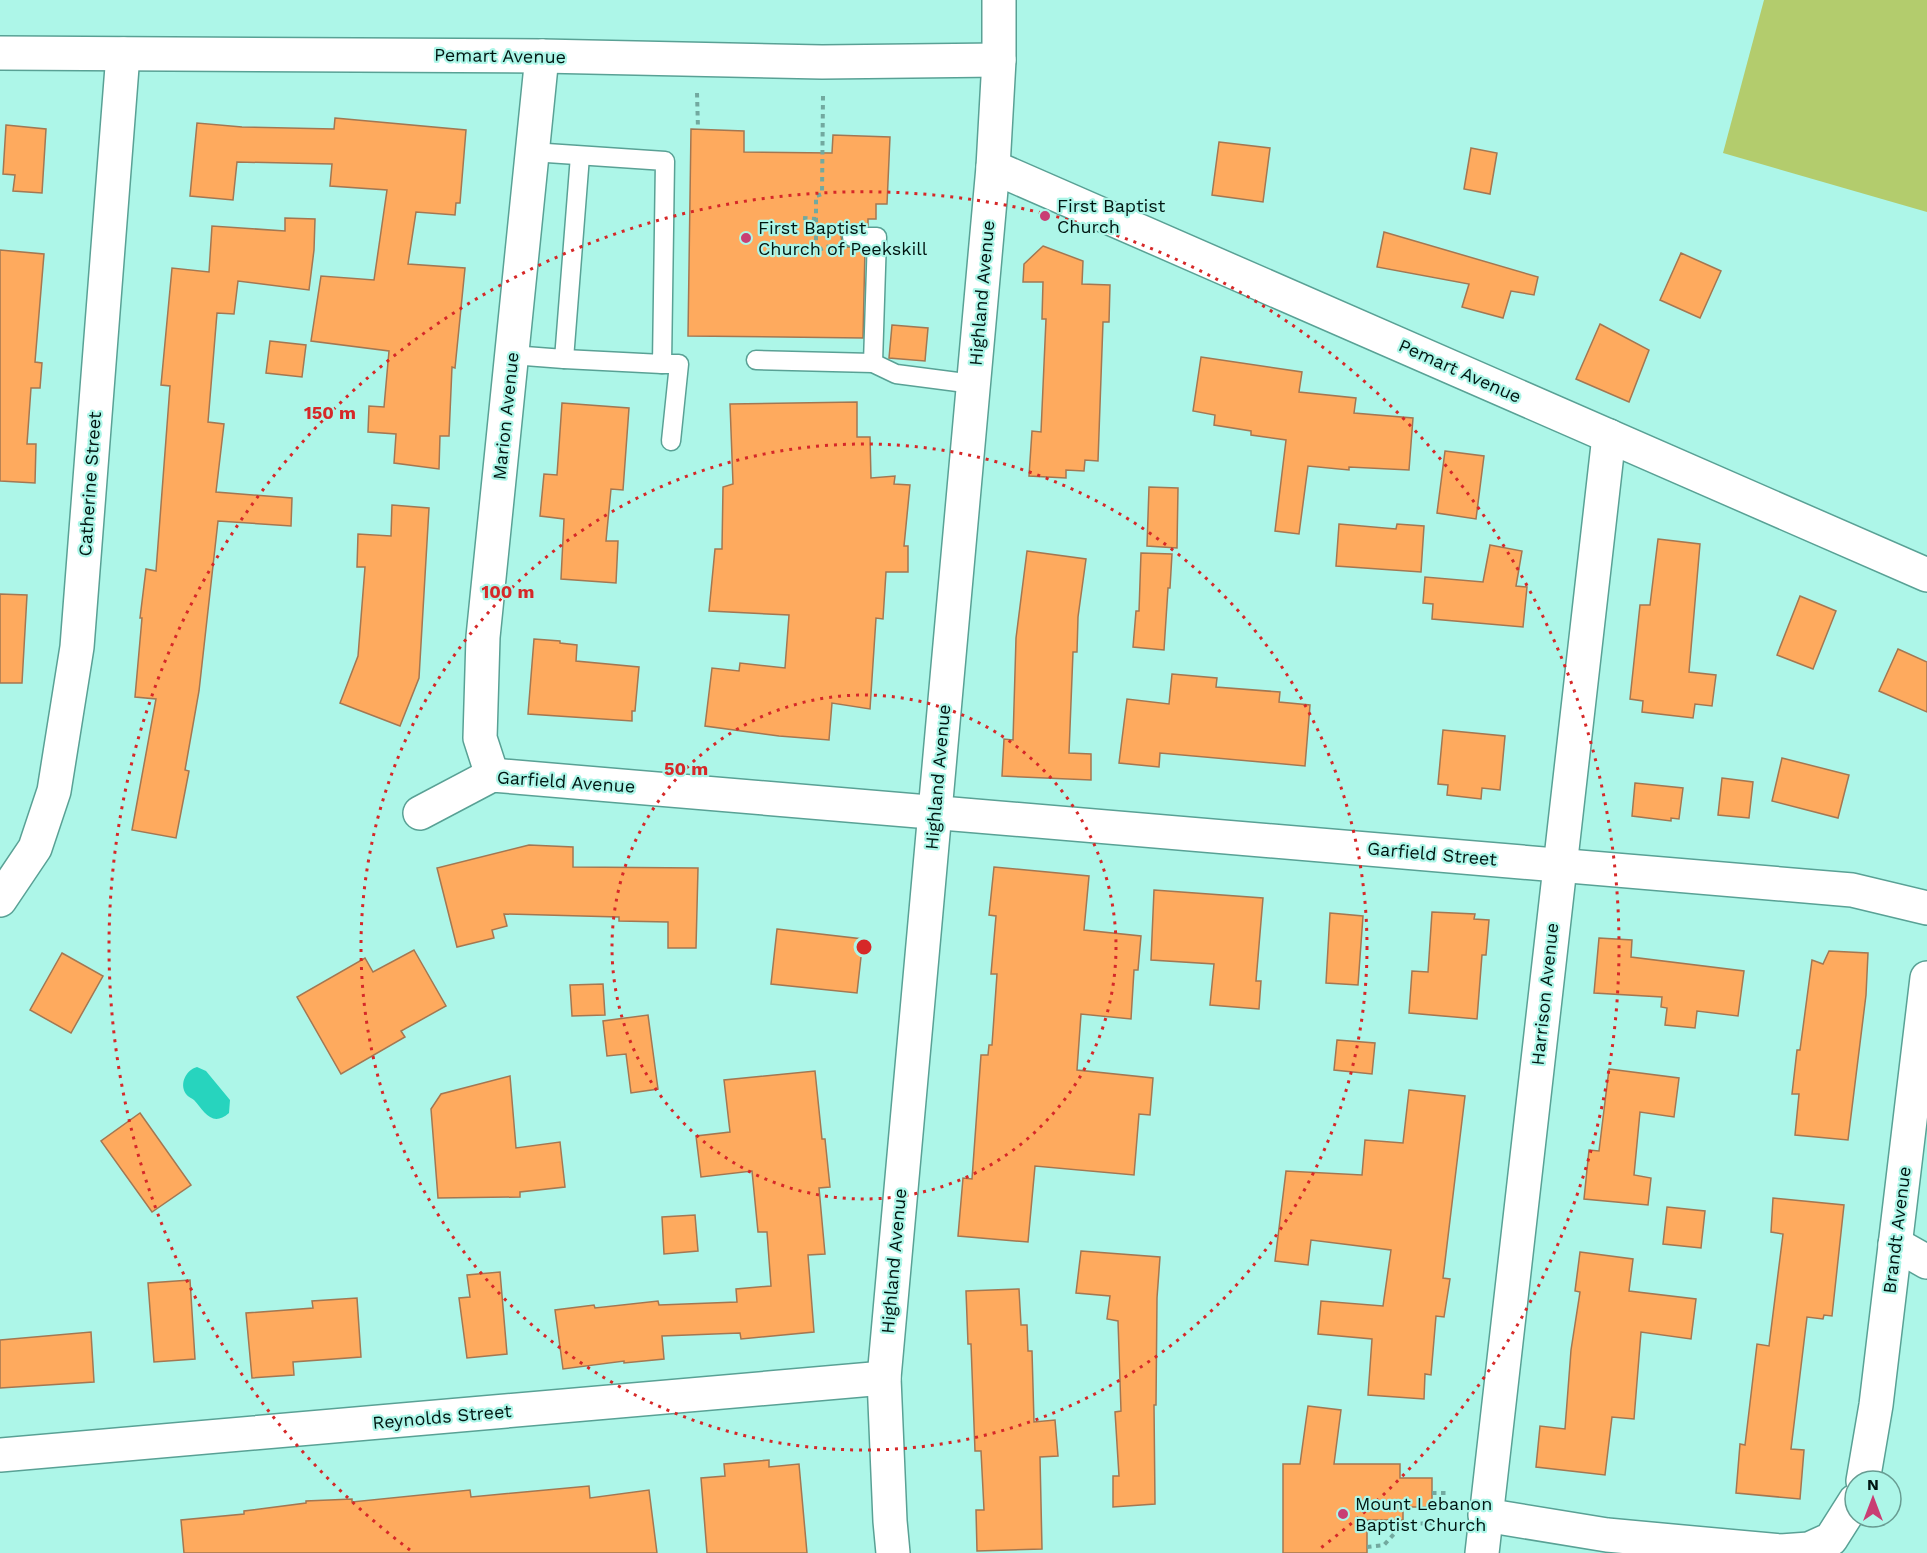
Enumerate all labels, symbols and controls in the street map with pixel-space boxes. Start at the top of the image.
street label: Pemart Avenue [434,44,566,67]
place label: First Baptist Church [1057,195,1166,237]
marker: First Baptist Church [1038,209,1052,223]
place label: First Baptist Church of Peekskill [758,217,928,259]
street label: Highland Avenue [965,219,998,367]
marker: First Baptist Church of Peekskill [739,231,753,245]
street label: Pemart Avenue [1396,334,1525,407]
street label: Marion Avenue [488,351,523,481]
text: 150 m [304,402,356,423]
street label: Catherine Street [74,410,105,557]
text: 100 m [481,581,535,602]
street label: Highland Avenue [921,703,954,851]
text: 50 m [664,758,708,779]
street label: Garfield Avenue [496,766,636,797]
street label: Garfield Street [1366,837,1498,870]
street label: Harrison Avenue [1527,922,1562,1066]
centre of rings [854,937,874,957]
street label: Brandt Avenue [1878,1165,1915,1295]
street label: Highland Avenue [877,1187,910,1335]
street label: Reynolds Street [372,1400,513,1433]
north arrow [1843,1469,1903,1529]
text: N [1867,1475,1879,1494]
place label: Mount Lebanon Baptist Church [1355,1493,1492,1535]
marker: Mount Lebanon Baptist Church [1336,1507,1350,1521]

